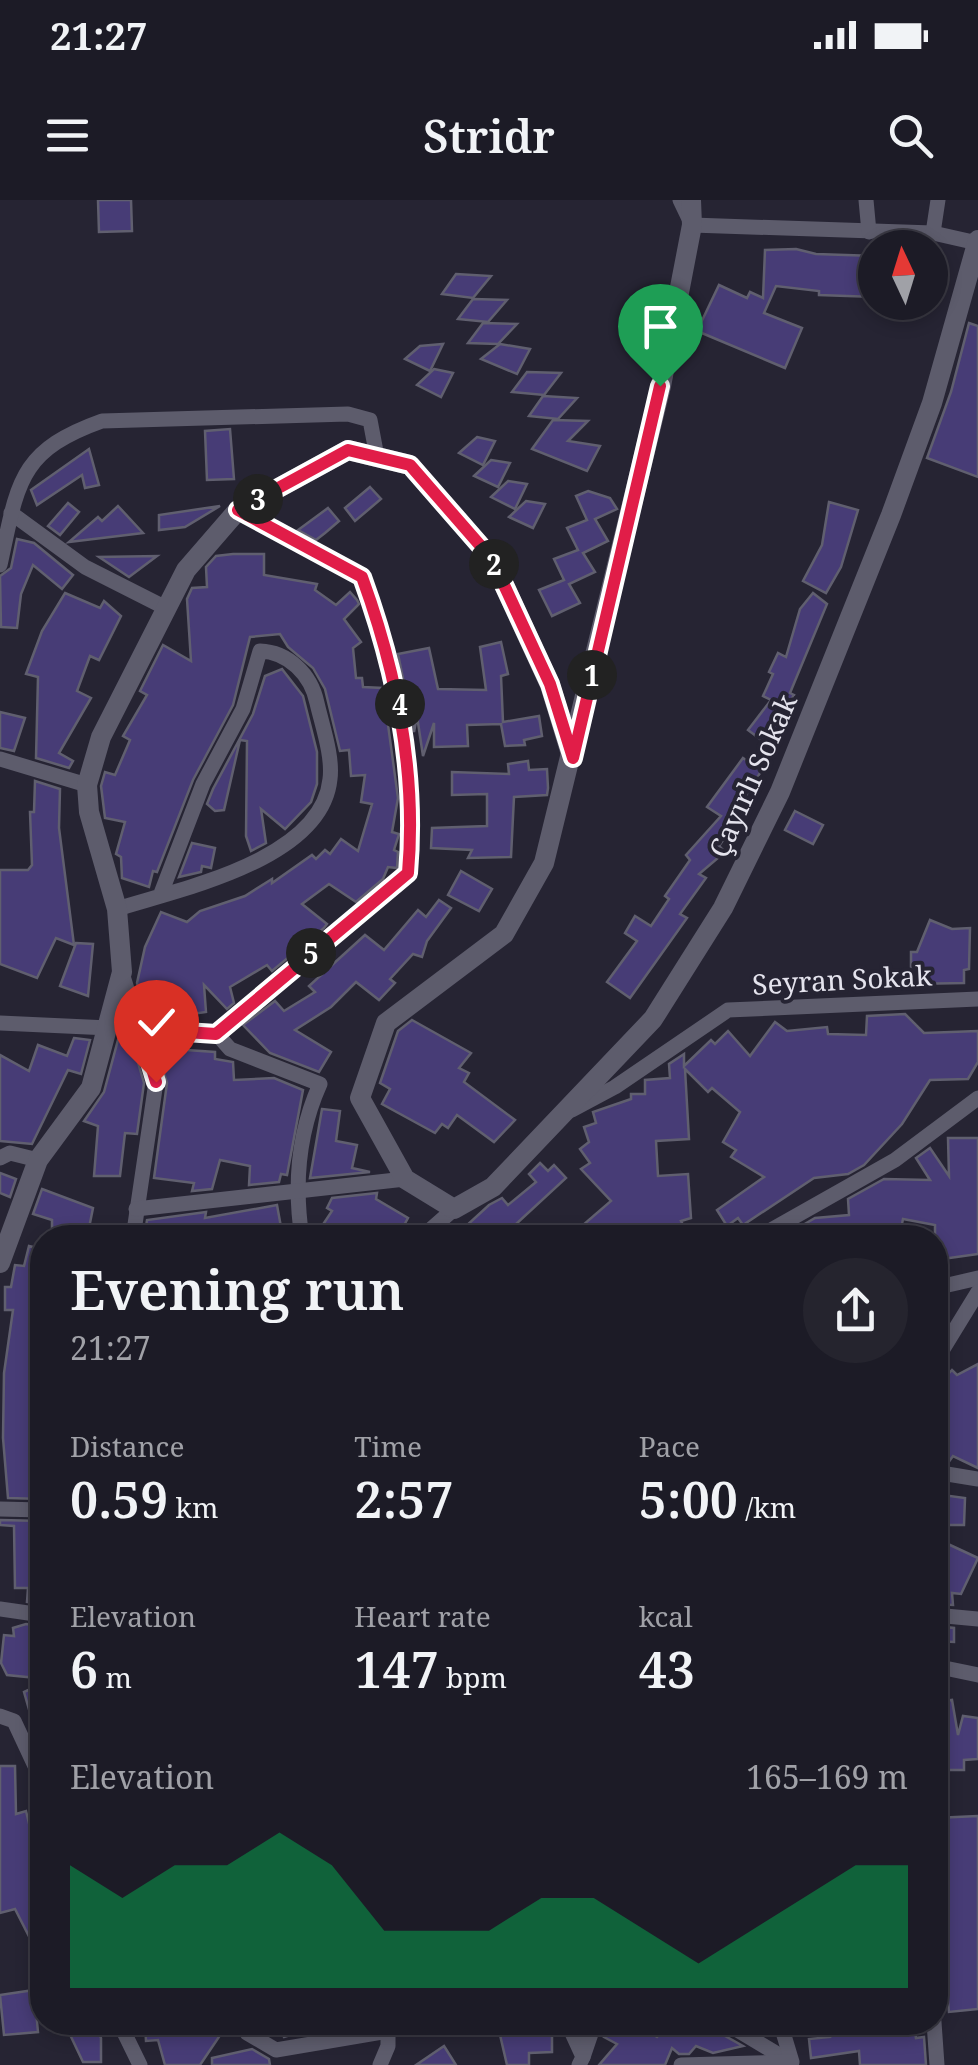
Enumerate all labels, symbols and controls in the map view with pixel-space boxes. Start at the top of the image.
text: 21:27 [50,9,147,61]
text: Stridr [423,105,555,166]
icon: menu [40,108,95,163]
icon: search [883,108,938,163]
north arrow [858,230,948,320]
map controls [858,230,948,320]
pin [618,284,703,387]
icon: arrive [633,299,688,354]
pin: 3 [233,474,283,524]
text: 3 [250,480,266,518]
pin: 2 [469,539,519,589]
text: 2 [486,545,502,583]
pin: 1 [567,650,617,700]
text: 1 [584,656,600,694]
pin: 4 [375,679,425,729]
text: 4 [392,685,408,723]
street label: Çayırlı Sokak [699,687,805,863]
pin: 5 [286,928,336,978]
text: 5 [303,934,319,972]
street label: Seyran Sokak [751,955,933,1003]
pin [114,980,199,1083]
icon: check [129,995,184,1050]
text: Evening run [70,1251,405,1326]
button: share [803,1258,908,1363]
text: 21:27 [70,1326,151,1369]
text: Distance [70,1427,184,1465]
text: Time [354,1427,422,1465]
text: Pace [639,1427,700,1465]
text: 0.59 [70,1465,168,1533]
text: 2:57 [354,1465,454,1533]
text: 5:00 [639,1465,738,1533]
text: km [168,1488,218,1526]
text: /km [738,1488,796,1526]
text: Elevation [70,1597,196,1635]
text: Heart rate [354,1597,491,1635]
text: kcal [639,1597,693,1635]
text: 6 [70,1635,98,1703]
text: 147 [354,1635,439,1703]
text: 43 [639,1635,695,1703]
text: m [98,1658,132,1696]
text: bpm [439,1658,507,1696]
text: Elevation [70,1755,214,1798]
text: 165–169 m [746,1755,908,1798]

